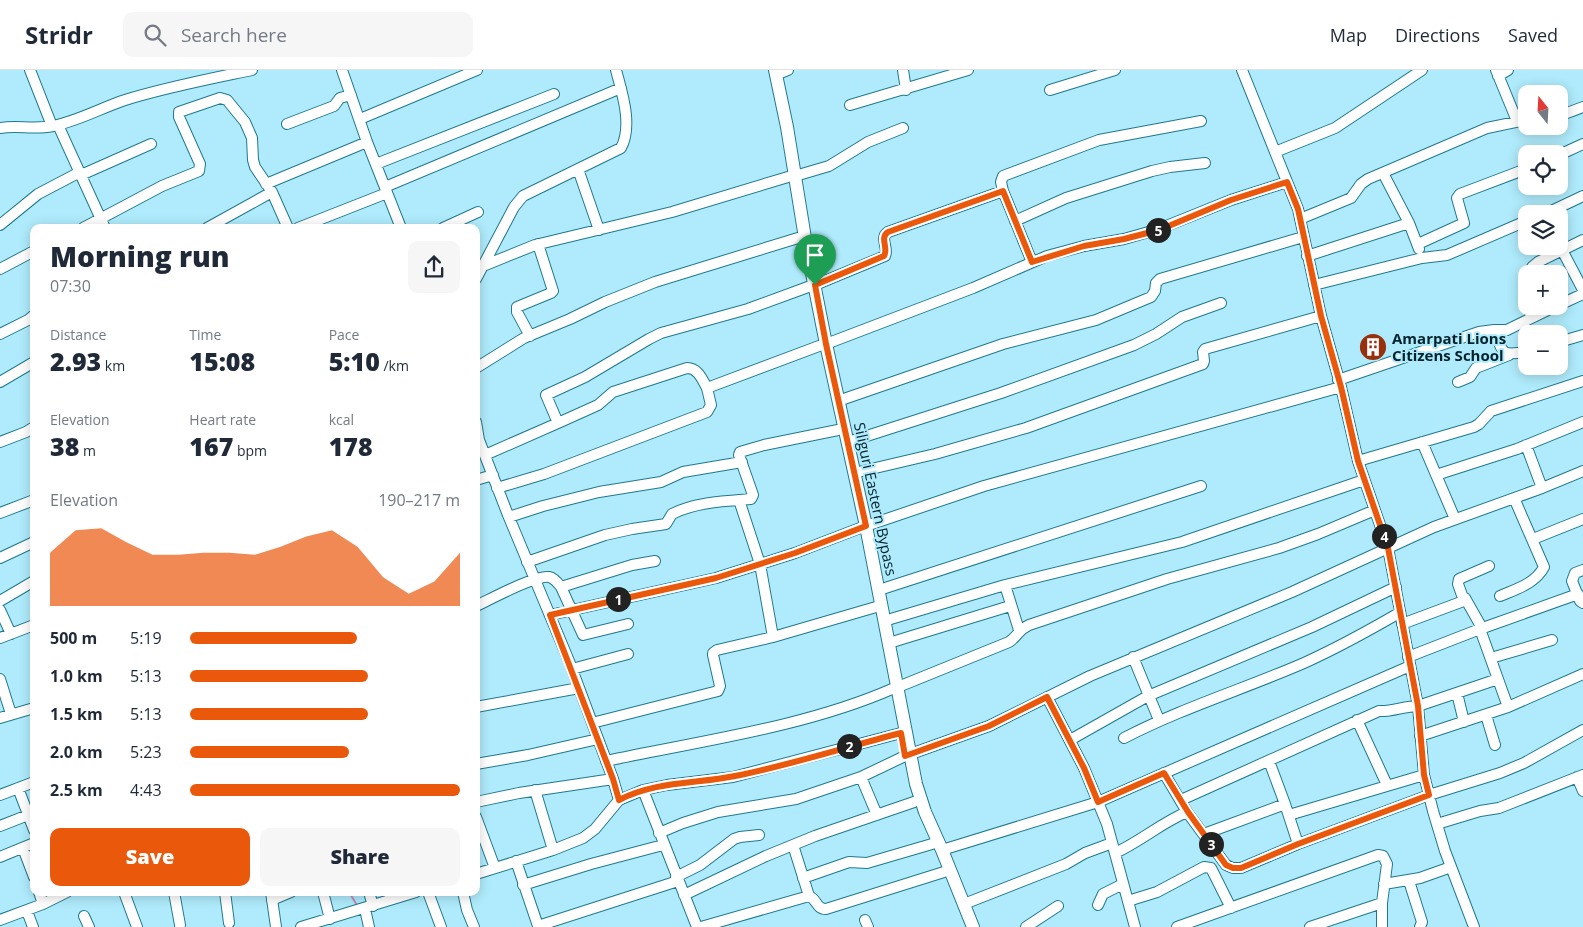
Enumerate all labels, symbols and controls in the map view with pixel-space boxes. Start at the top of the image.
search box [123,12,473,57]
text: Stridr [25,18,93,51]
icon: search [141,21,169,49]
text: Search here [181,22,287,48]
text: Map [1330,23,1367,47]
text: Directions [1395,23,1480,47]
text: Saved [1508,23,1558,47]
north arrow [1518,85,1568,135]
map controls [1518,85,1568,375]
button: locate [1518,145,1568,195]
button: layers [1518,205,1568,255]
pin: 5 [1146,218,1170,242]
text: 5 [1154,221,1163,240]
pin [794,234,836,285]
text: Morning run [50,237,230,275]
button: share [408,241,460,293]
icon: arrive [801,241,829,269]
button: + [1518,265,1568,315]
text: 07:30 [50,275,91,297]
text: Distance [50,325,106,344]
text: Time [189,325,221,344]
text: Pace [329,325,359,344]
button: − [1518,325,1568,375]
place label: Amarpati Lions Citizens School [1392,328,1506,365]
building icon: Amarpati Lions Citizens School [1358,332,1388,362]
text: 2.93 [50,344,101,378]
text: 15:08 [189,344,255,378]
text: 5:10 [329,344,380,378]
text: km [101,356,125,375]
text: /km [380,356,409,375]
text: Elevation [50,410,109,429]
text: Heart rate [189,410,256,429]
text: kcal [329,410,354,429]
street label: Siliguri Eastern Bypass [850,420,902,578]
text: 38 [50,429,79,463]
text: 167 [189,429,233,463]
text: 178 [329,429,373,463]
text: m [79,441,96,460]
text: bpm [233,441,267,460]
text: Elevation [50,489,118,511]
text: 190–217 m [378,489,460,511]
pin: 4 [1372,524,1396,548]
text: 4 [1380,527,1389,546]
pin: 1 [606,586,630,612]
text: 1 [614,590,623,609]
text: 500 m [50,627,97,649]
text: 5:19 [130,627,162,649]
text: 1.0 km [50,665,103,687]
text: 5:13 [130,665,162,687]
text: 1.5 km [50,703,103,725]
text: 5:13 [130,703,162,725]
pin: 2 [836,734,862,758]
text: 2 [845,737,854,756]
text: 2.0 km [50,741,103,763]
text: 5:23 [130,741,162,763]
text: 2.5 km [50,779,103,801]
text: 4:43 [130,779,162,801]
button: Save [50,828,250,886]
button: Share [260,828,460,886]
pin: 3 [1198,832,1224,856]
text: 3 [1207,835,1216,854]

